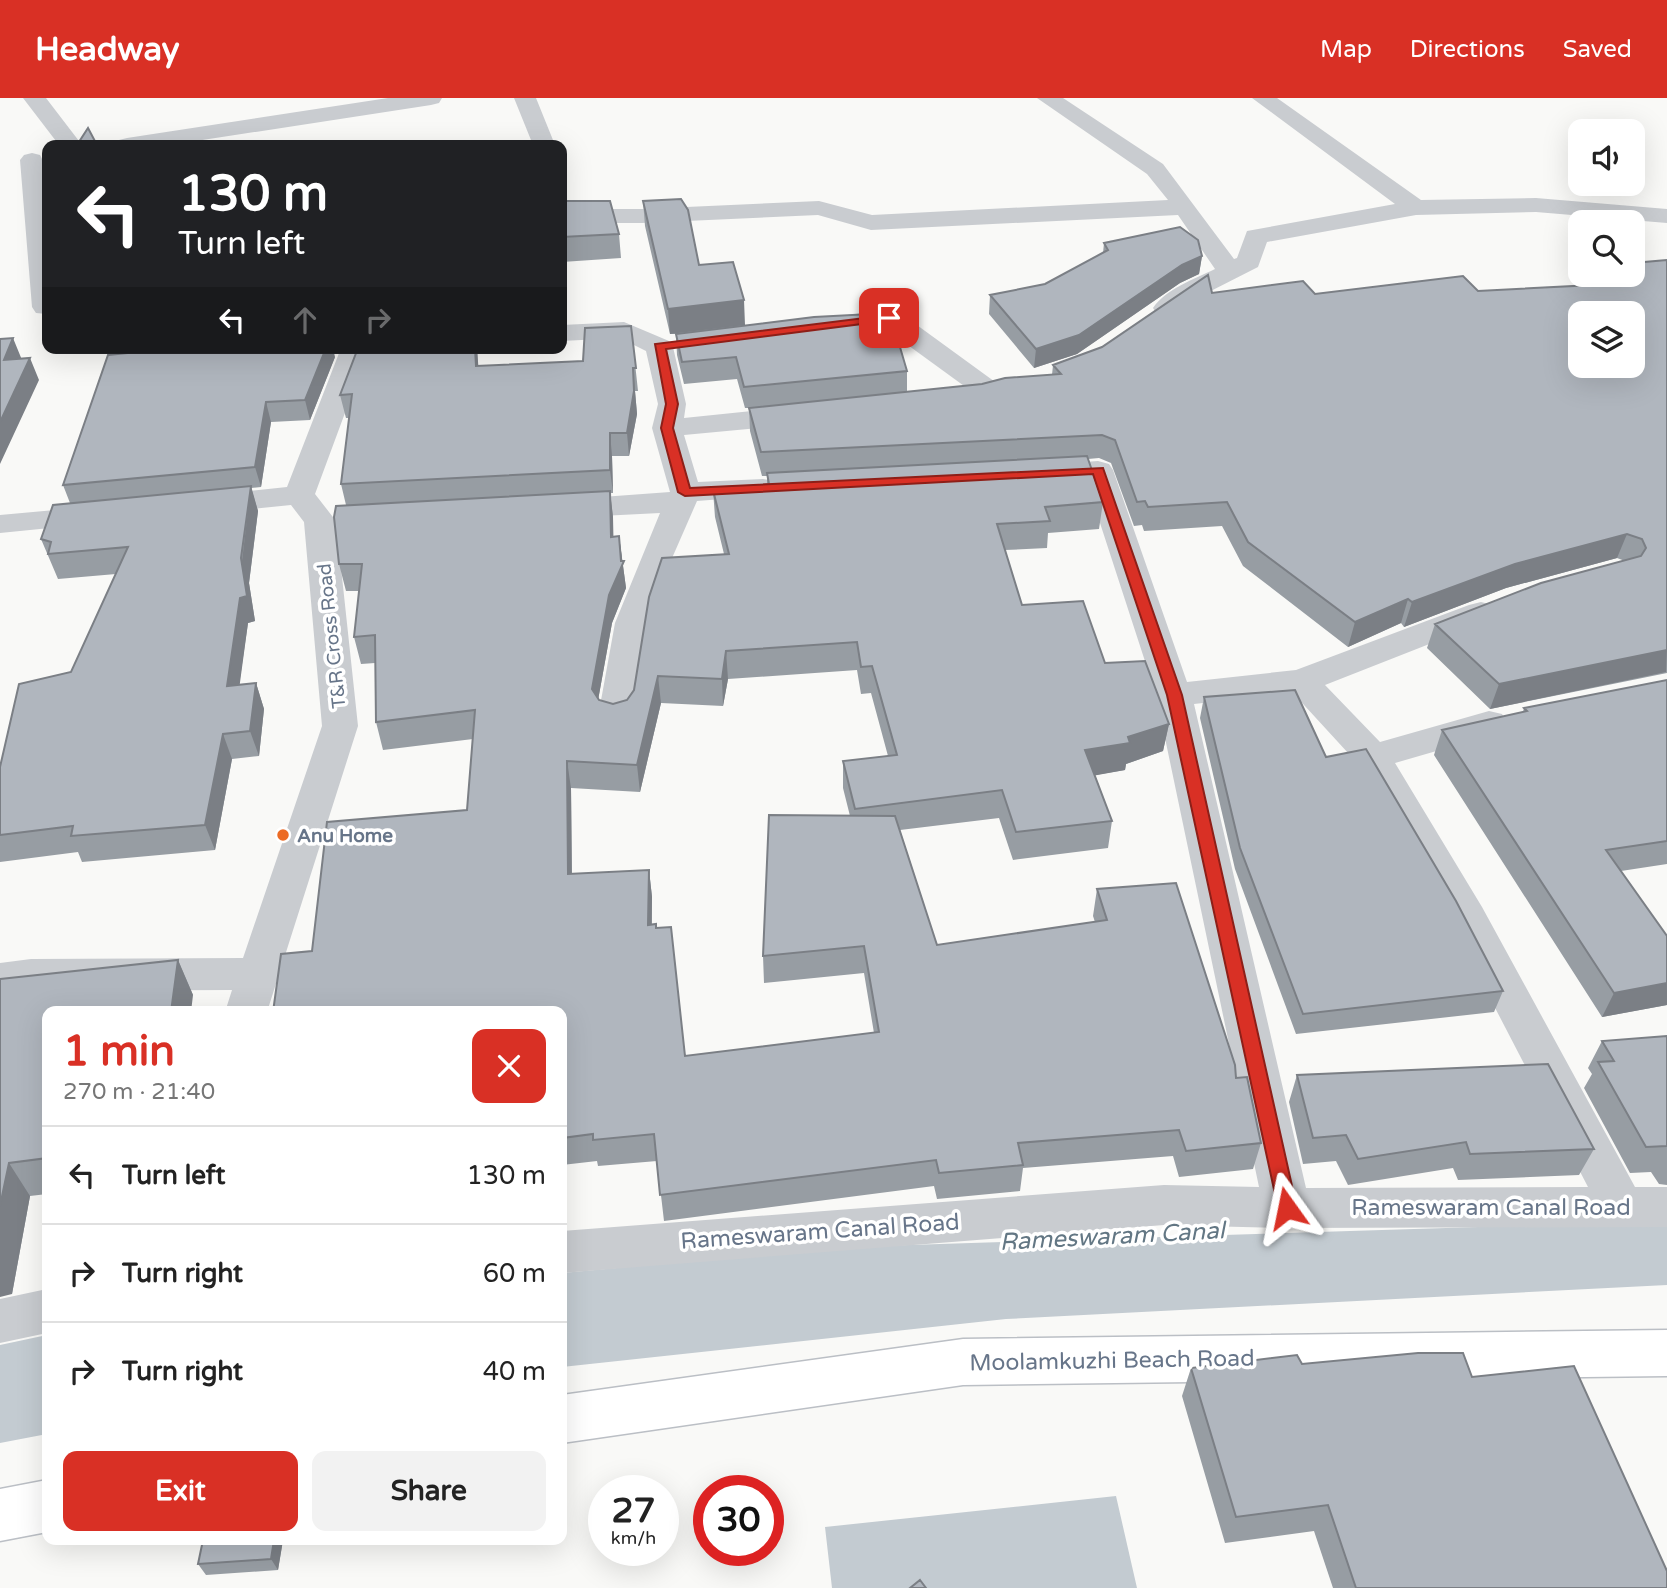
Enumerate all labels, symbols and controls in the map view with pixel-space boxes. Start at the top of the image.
text: Headway [35,30,179,69]
text: Map [1320,35,1372,64]
text: Directions [1410,35,1525,64]
text: Saved [1563,35,1632,64]
map controls [1568,119,1645,378]
button: sound [1568,119,1645,196]
text: 130 m [178,165,328,224]
icon: left [63,168,154,259]
button: search [1568,210,1645,287]
text: Turn left [178,225,305,263]
pin [859,288,919,348]
icon: arrive [870,299,908,337]
icon: left [213,301,251,339]
icon: ahead [286,301,324,339]
icon: right [359,301,397,339]
button: layers [1568,301,1645,378]
street label: T&R Cross Road [313,562,351,710]
place label: Anu Home [297,825,393,847]
marker: Anu Home [275,827,291,843]
text: 1 min [63,1026,175,1077]
button: close [472,1029,546,1103]
text: 270 m · 21:40 [63,1078,215,1106]
icon: left [63,1156,101,1194]
text: Turn left [122,1160,225,1191]
text: 130 m [466,1160,546,1191]
position arrow [1250,1171,1324,1245]
street label: Rameswaram Canal Road [1351,1194,1631,1222]
street label: Rameswaram Canal Road [680,1208,960,1256]
water label: Rameswaram Canal [999,1216,1228,1257]
icon: right [63,1254,101,1292]
text: Turn right [122,1258,243,1289]
text: 60 m [483,1258,546,1289]
street label: Moolamkuzhi Beach Road [969,1345,1255,1377]
icon: right [63,1352,101,1390]
text: Turn right [122,1356,243,1387]
text: 40 m [483,1356,546,1387]
button: Exit [63,1451,298,1531]
button: Share [312,1451,546,1531]
speed limit sign: 30 [693,1475,784,1566]
text: 27 [612,1490,655,1532]
text: km/h [611,1527,656,1549]

